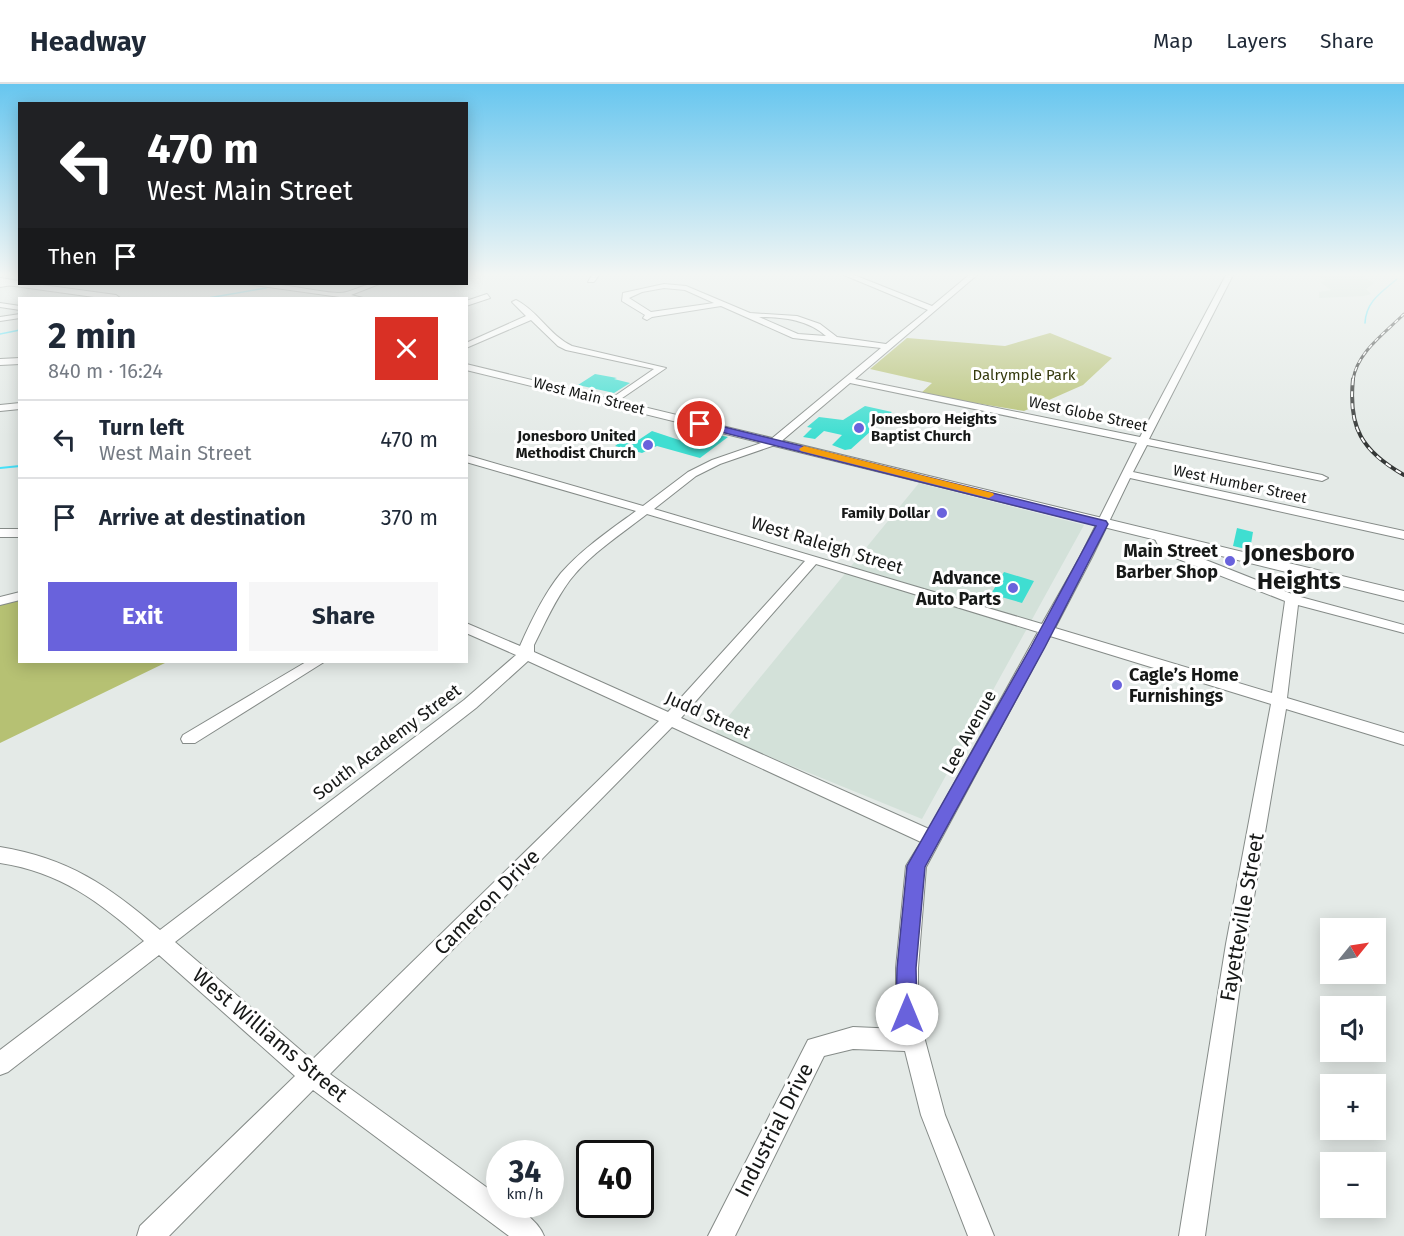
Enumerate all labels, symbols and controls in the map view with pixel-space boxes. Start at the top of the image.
text: Headway [30,25,146,58]
text: Map [1153,28,1193,54]
text: Layers [1226,28,1287,54]
text: Share [1320,28,1374,54]
text: 470 m [147,124,259,174]
icon: left [48,126,126,204]
text: West Main Street [147,175,353,207]
icon: arrive [109,240,142,273]
text: Then [48,243,97,270]
text: 2 min [48,314,137,358]
button: close [375,317,438,380]
text: 840 m · 16:24 [48,359,163,383]
park label: Dalrymple Park [973,366,1076,384]
street label: West Main Street [531,373,647,419]
street label: West Globe Street [1027,393,1150,436]
pin [674,398,725,449]
icon: arrive [683,407,716,440]
place label: Jonesboro Heights Baptist Church [870,410,997,445]
text: Turn left [99,414,184,441]
marker: Jonesboro Heights Baptist Church [852,421,866,435]
icon: left [48,423,81,456]
text: 470 m [380,426,438,453]
place label: Jonesboro United Methodist Church [516,427,636,462]
marker: Jonesboro United Methodist Church [641,438,655,452]
text: West Main Street [99,441,251,465]
street label: West Humber Street [1172,461,1309,507]
icon: arrive [48,501,81,534]
text: Arrive at destination [99,504,306,531]
text: 370 m [381,504,438,531]
place label: Family Dollar [841,504,931,522]
marker: Family Dollar [935,506,949,520]
street label: West Raleigh Street [748,511,906,579]
district label: Jonesboro Heights [1242,539,1355,595]
place label: Main Street Barber Shop [1116,540,1219,583]
marker: Main Street Barber Shop [1223,554,1237,568]
place label: Advance Auto Parts [915,567,1001,610]
marker: Advance Auto Parts [1006,581,1020,595]
button: Exit [48,582,237,651]
button: Share [249,582,438,651]
place label: Cagle’s Home Furnishings [1129,664,1239,707]
marker: Cagle’s Home Furnishings [1110,678,1124,692]
street label: South Academy Street [309,679,466,805]
street label: Judd Street [662,686,755,744]
street label: Lee Avenue [937,686,1001,778]
street label: Fayetteville Street [1214,830,1270,1003]
street label: Cameron Drive [429,844,545,960]
north arrow [1320,918,1386,984]
map controls [1320,918,1386,1218]
street label: West Williams Street [187,962,353,1108]
position arrow [875,982,939,1046]
button: sound [1320,996,1386,1062]
street label: Industrial Drive [729,1059,819,1201]
button: + [1320,1074,1386,1140]
speed limit sign: 40 [576,1140,654,1218]
button: − [1320,1152,1386,1218]
text: 34 [509,1154,541,1190]
text: km/h [506,1185,544,1203]

